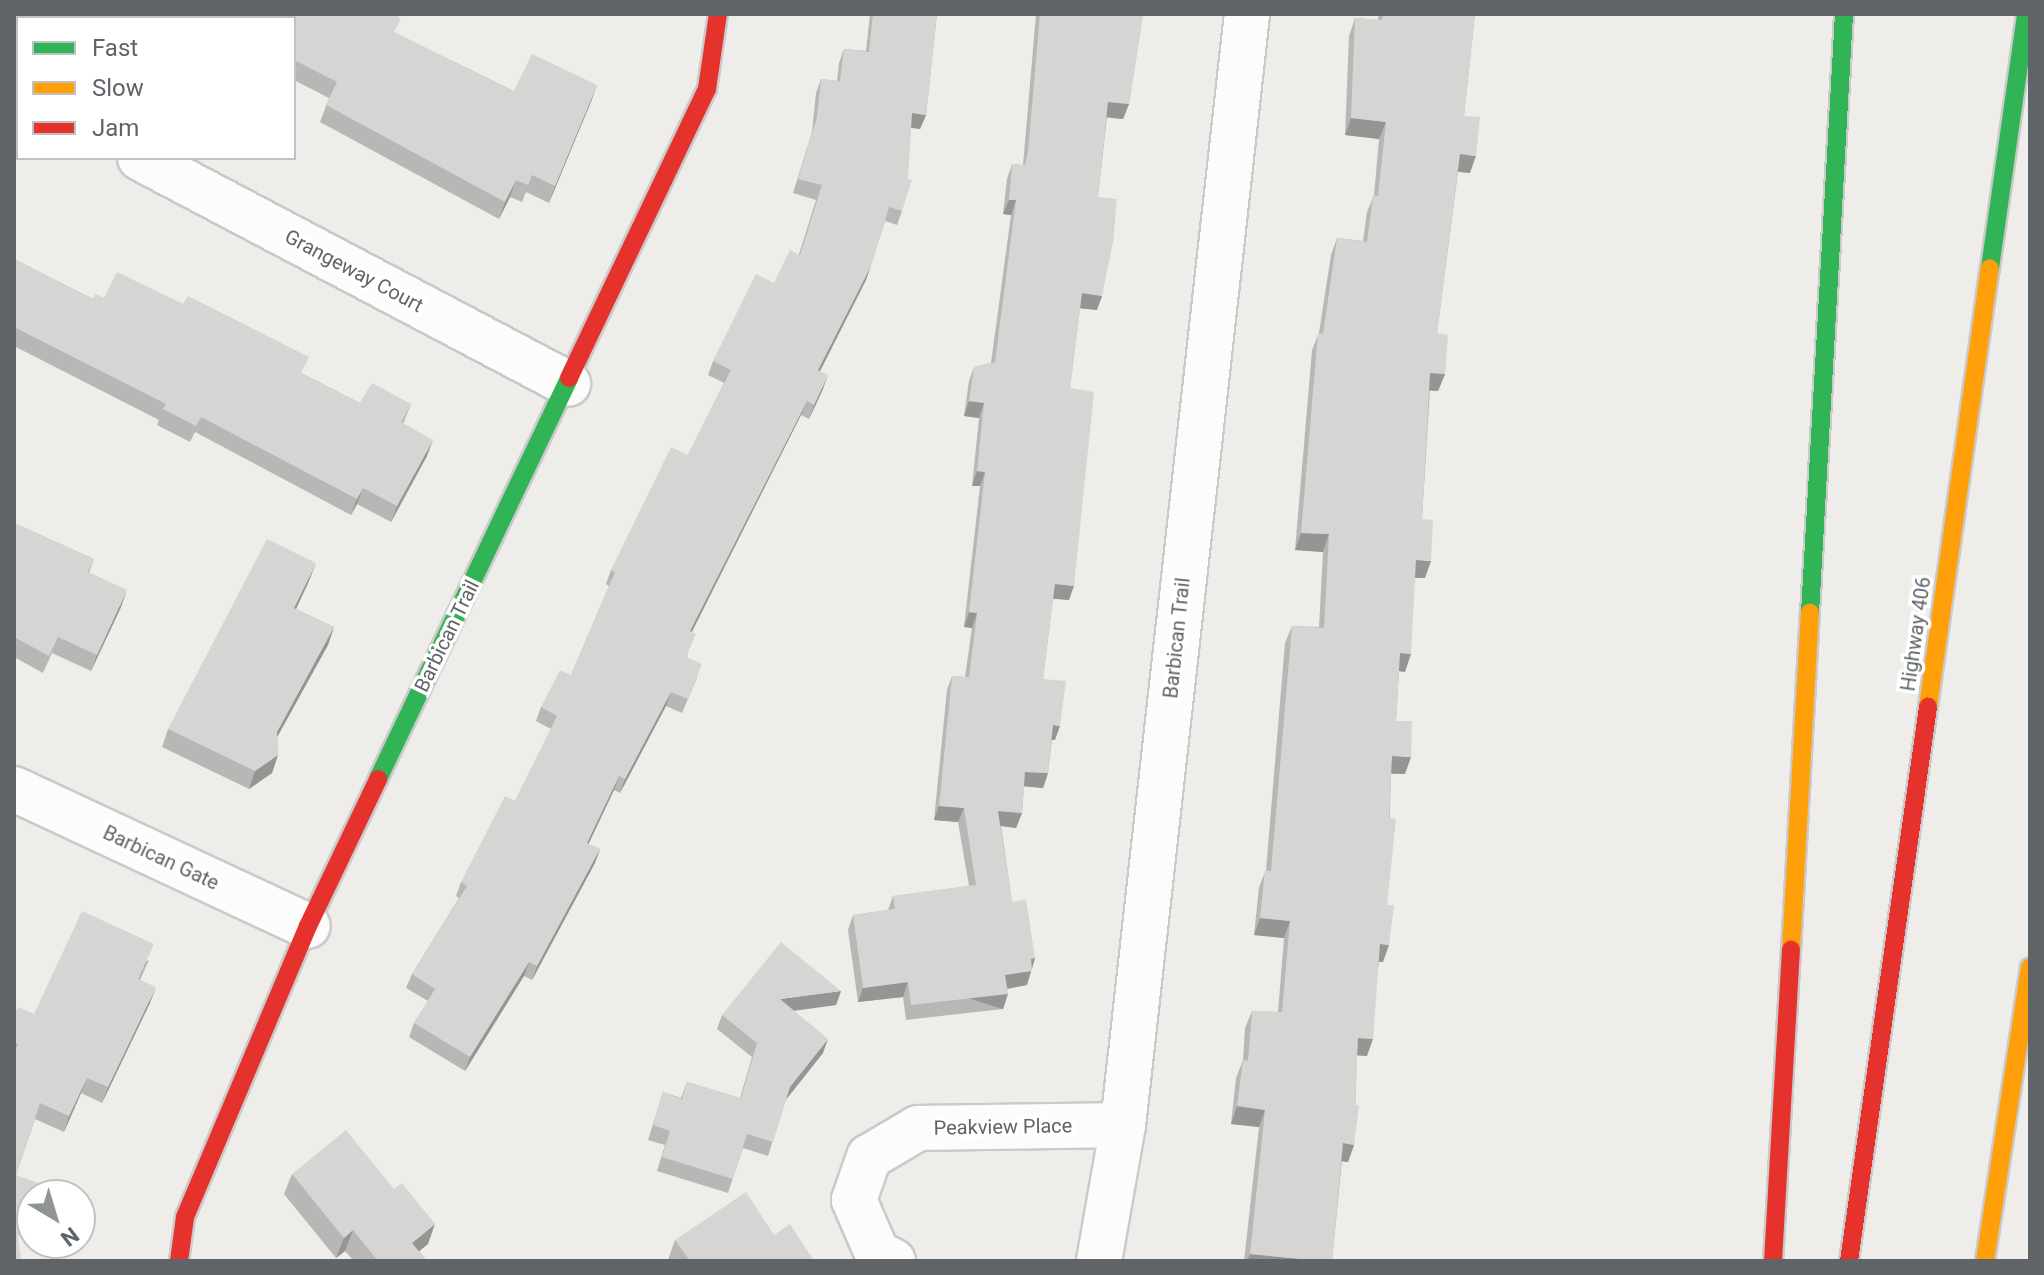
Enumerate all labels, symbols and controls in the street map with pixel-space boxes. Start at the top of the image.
legend [16,16,296,160]
text: Fast [92,34,138,62]
text: Slow [92,74,144,102]
text: Jam [92,114,139,142]
street label: Grangeway Court [281,224,427,318]
street label: Highway 406 [1896,575,1936,693]
street label: Barbican Trail [410,576,484,696]
street label: Barbican Trail [1159,576,1195,700]
street label: Barbican Gate [99,821,223,895]
street label: Peakview Place [933,1114,1073,1140]
north arrow [16,1179,96,1259]
text: N [56,1222,84,1251]

